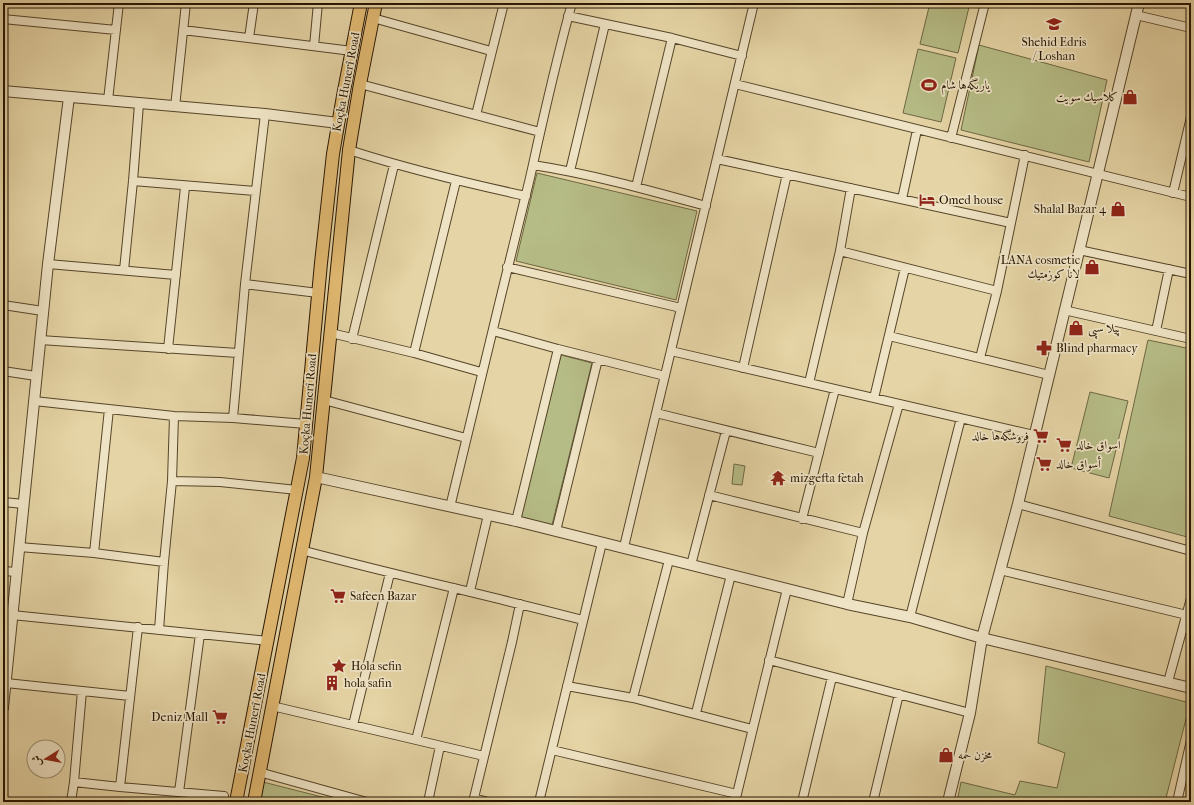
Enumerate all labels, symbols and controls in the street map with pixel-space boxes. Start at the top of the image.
school or university icon: Shehid Edris / Loshan [1045,15,1063,33]
street label: Koçka Hunerî Road [329,31,364,133]
place label: Shehid Edris / Loshan [1021,35,1087,63]
sports icon: ياريگه‌ها شام [920,76,938,94]
place label: ياريگه‌ها شام [941,77,991,96]
shop icon: كلاسيك سويت [1121,88,1139,106]
place label: كلاسيك سويت [1056,90,1118,105]
hotel icon: Omed house [918,191,936,209]
place label: Omed house [939,193,1003,207]
shop icon: Shalal Bazar 4 [1109,200,1127,218]
place label: Shalal Bazar 4 [1034,202,1107,216]
place label: LANA cosmetic لانا کوزمتیك [1001,253,1080,282]
shop icon: LANA cosmetic لانا کوزمتیك [1083,258,1101,276]
shop icon: پيلا سپى [1067,319,1085,337]
place label: پيلا سپى [1088,321,1120,340]
pharmacy icon: Blind pharmacy [1035,339,1053,357]
place label: Blind pharmacy [1056,341,1138,355]
street label: Koçka Hunerî Road [297,353,320,455]
supermarket icon: فروشگەها خالد [1032,427,1050,445]
place label: فروشگەها خالد [972,428,1029,444]
supermarket icon: اسواق خالد [1055,436,1073,454]
place label: اسواق خالد [1076,438,1121,453]
supermarket icon: أسواق خالد [1035,455,1053,473]
place label: أسواق خالد [1056,456,1101,472]
temple icon: mizgefta fetah [769,469,787,487]
place label: mizgefta fetah [790,471,864,485]
supermarket icon: Safeen Bazar [329,587,347,605]
place label: Safeen Bazar [350,589,417,603]
place icon: Hola sefin [330,657,348,675]
place label: Hola sefin [351,659,402,673]
street label: Koçka Hunerî Road [235,672,270,774]
building icon: hola safin [323,674,341,692]
place label: hola safin [344,676,392,690]
supermarket icon: Deniz Mall [211,708,229,726]
place label: Deniz Mall [151,710,209,724]
north arrow [26,739,66,779]
shop icon: مخزن حمه [937,746,955,764]
place label: مخزن حمه [958,748,993,763]
text: ش [29,754,44,767]

